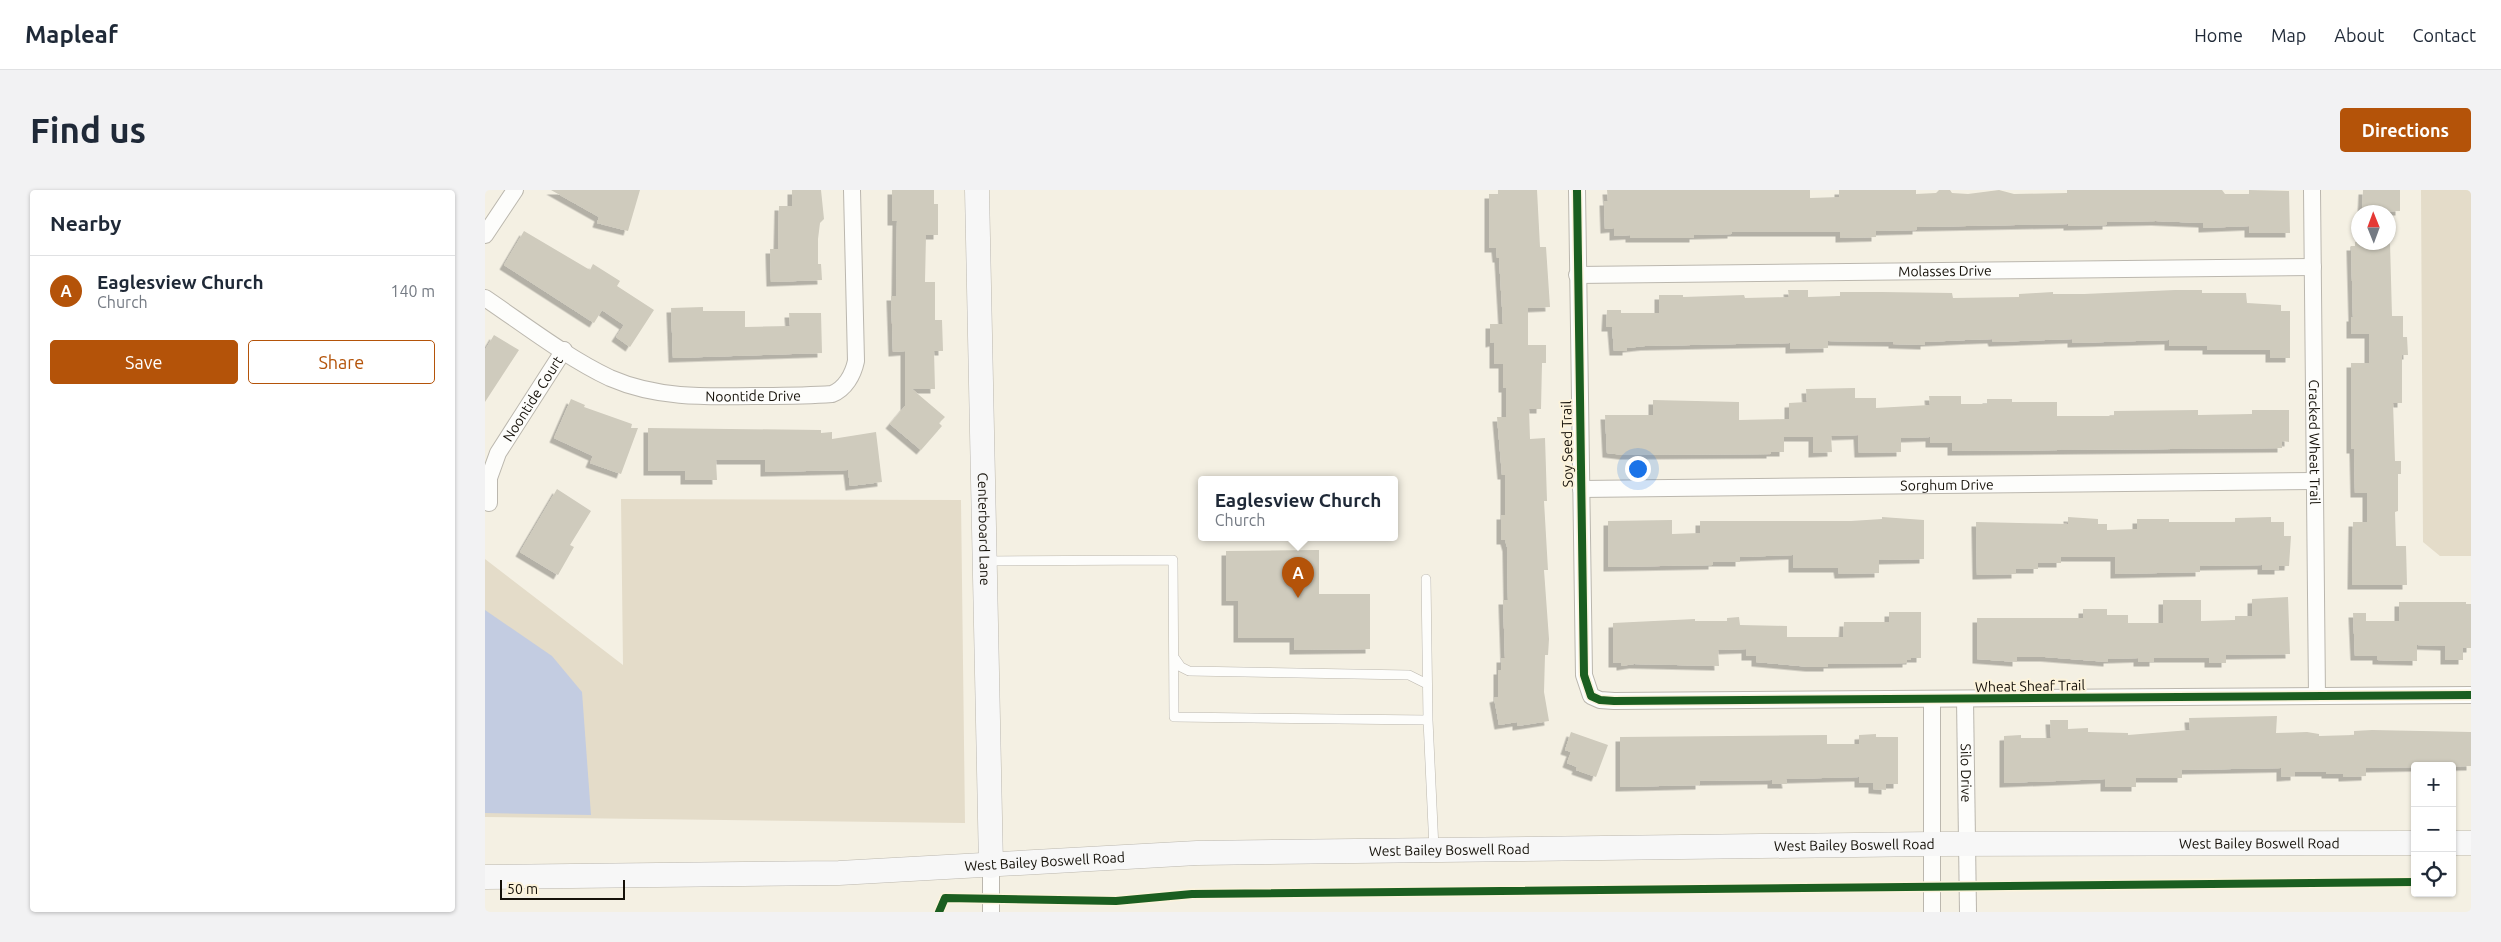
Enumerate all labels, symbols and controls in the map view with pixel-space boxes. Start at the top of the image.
text: Mapleaf [25,21,118,48]
text: Home [2194,25,2243,45]
text: Map [2271,25,2306,45]
text: About [2334,25,2384,45]
text: Contact [2412,25,2476,45]
button: Directions [2340,108,2471,152]
text: Find us [30,110,146,150]
north arrow [2351,205,2396,250]
text: Nearby [50,211,121,235]
street label: Molasses Drive [1898,262,1992,280]
text: Eaglesview Church [97,271,264,293]
text: A [60,282,72,300]
text: 140 m [390,282,435,300]
text: Church [97,293,148,311]
button: Save [50,340,238,384]
button: Share [248,340,435,384]
street label: Noontide Court [500,353,566,444]
street label: Cracked Wheat Trail [2306,379,2323,505]
street label: Noontide Drive [705,388,801,404]
street label: Soy Seed Trail [1558,400,1576,487]
your location [1625,456,1651,482]
street label: Centerboard Lane [975,472,993,586]
popup [1198,476,1398,541]
street label: Sorghum Drive [1900,476,1994,494]
text: Eaglesview Church [1215,489,1381,511]
text: Church [1215,511,1265,529]
pin: A [1282,557,1314,598]
street label: Wheat Sheaf Trail [1975,677,2086,695]
street label: Silo Drive [1958,743,1974,803]
map controls [2411,762,2456,897]
button: + [2411,762,2456,807]
button: − [2411,807,2456,852]
street label: West Bailey Boswell Road [2179,835,2340,851]
street label: West Bailey Boswell Road [1774,836,1935,854]
street label: West Bailey Boswell Road [1369,841,1530,859]
street label: West Bailey Boswell Road [964,849,1125,874]
button: locate [2411,852,2456,897]
scale bar [500,877,625,900]
text: 50 m [507,881,538,897]

